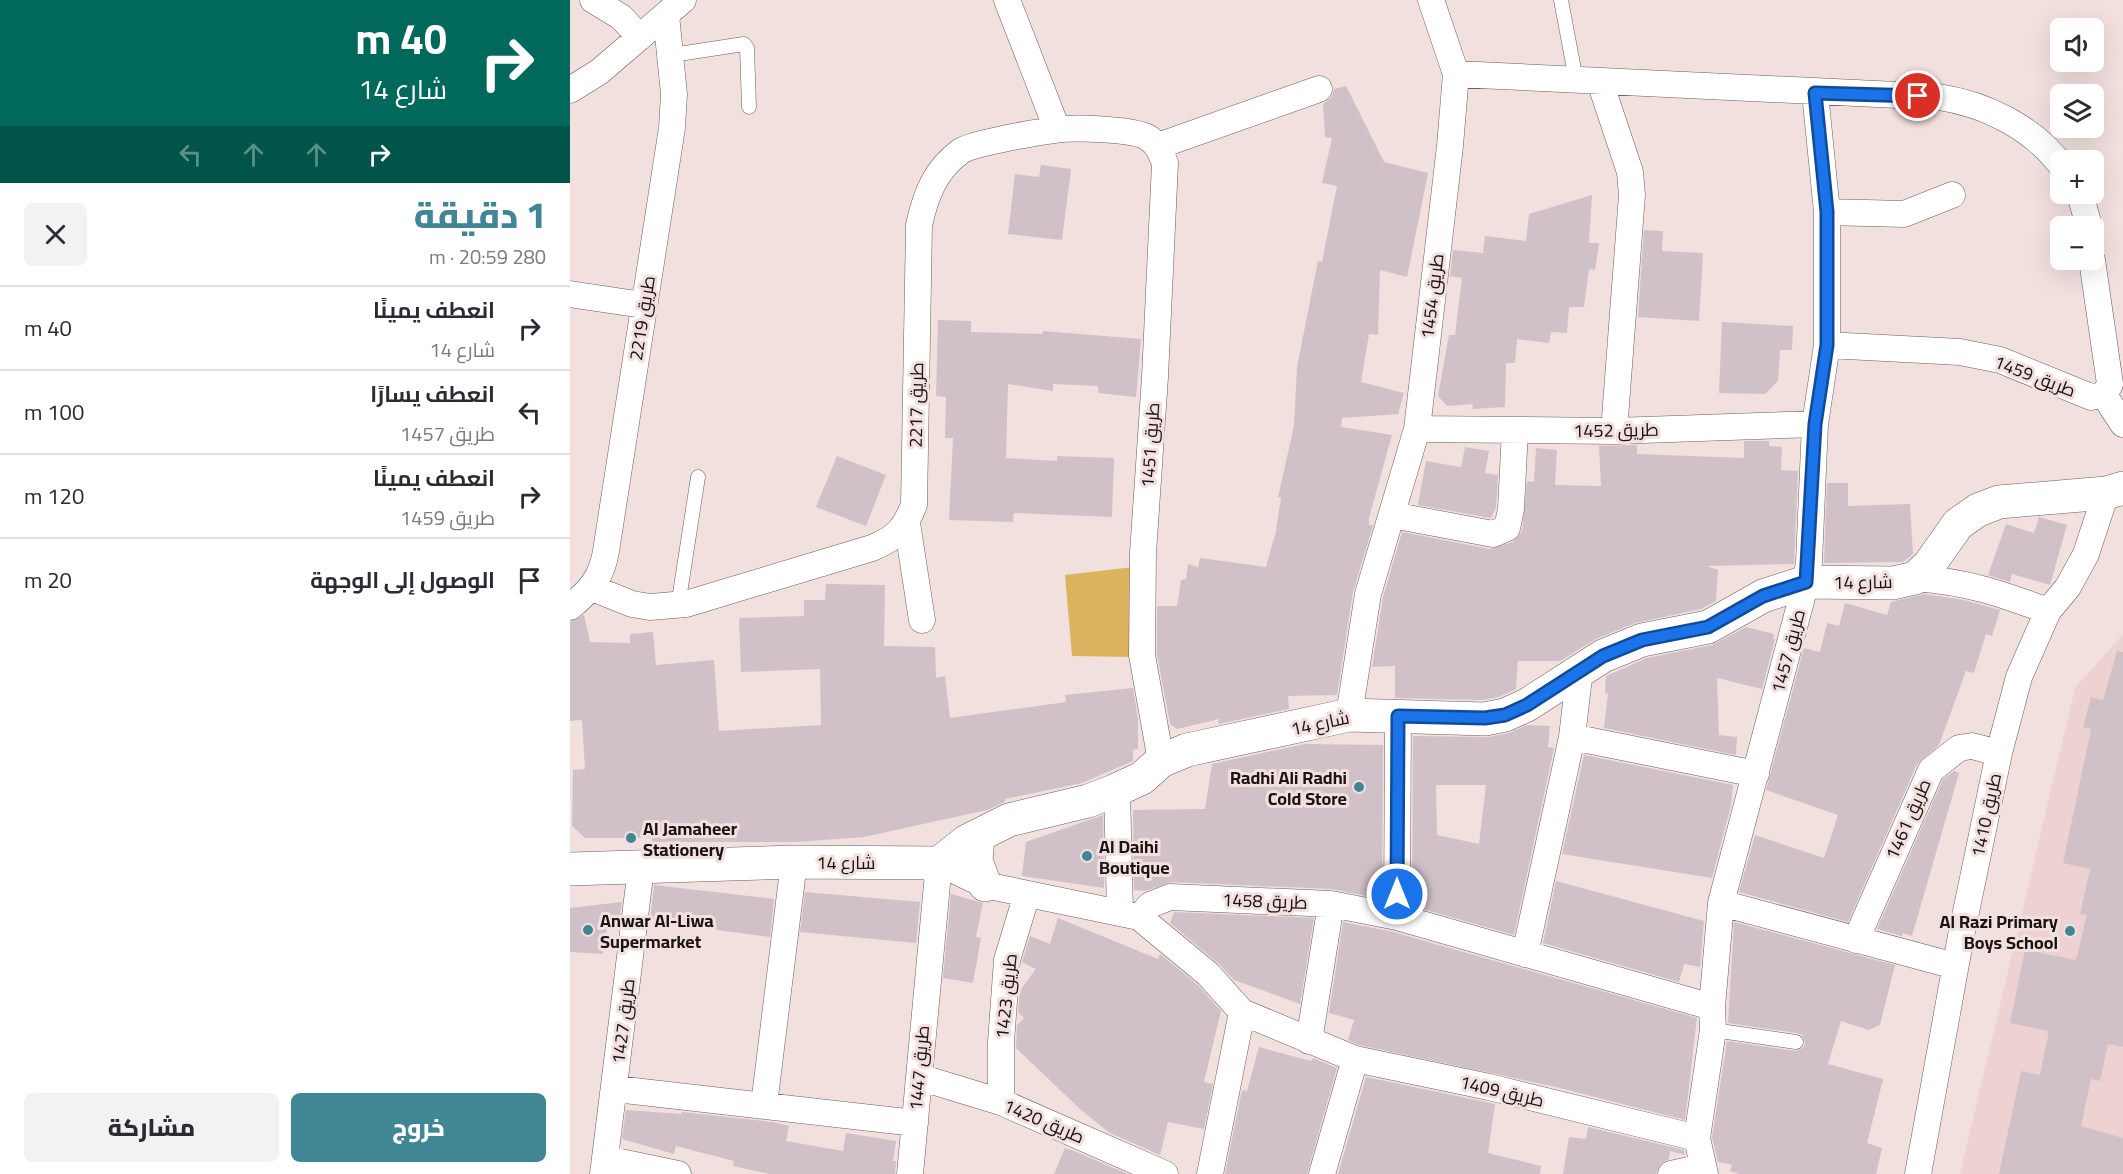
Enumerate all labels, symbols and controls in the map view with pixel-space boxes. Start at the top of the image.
text: 40 m [356,0,447,78]
map controls [2050,18,2104,270]
button: sound [2050,18,2104,72]
icon: right [468,24,546,102]
text: شارع 14 [359,64,447,114]
pin [1892,70,1943,121]
icon: arrive [1901,79,1934,112]
button: layers [2050,84,2104,138]
icon: left [174,138,207,171]
icon: ahead [237,138,270,171]
icon: ahead [300,138,333,171]
icon: right [363,138,396,171]
button: + [2050,150,2104,204]
text: 1 دقيقة [414,181,546,249]
button: close [24,203,87,266]
button: − [2050,216,2104,270]
text: 280 m · 20:59 [429,238,546,275]
street label: طريق 1454 [1410,252,1454,340]
street label: طريق 2219 [619,273,665,363]
text: انعطف يمينًا [373,289,495,331]
text: 40 m [24,307,72,349]
icon: right [513,312,546,345]
text: شارع 14 [429,331,495,368]
street label: طريق 1459 [1989,345,2081,407]
street label: طريق 2217 [899,362,933,448]
text: انعطف يسارًا [370,373,495,415]
text: 100 m [24,391,84,433]
icon: left [513,396,546,429]
street label: طريق 1451 [1131,401,1169,489]
street label: طريق 1452 [1573,413,1659,447]
text: طريق 1457 [400,415,495,452]
text: انعطف يمينًا [373,457,495,499]
text: 120 m [24,475,84,517]
icon: right [513,480,546,513]
text: طريق 1459 [400,499,495,536]
text: 20 m [24,559,72,601]
text: الوصول إلى الوجهة [310,559,495,601]
icon: arrive [513,564,546,597]
street label: شارع 14 [1833,565,1893,599]
street label: طريق 1457 [1761,605,1815,697]
street label: شارع 14 [1288,701,1352,745]
place label: Radhi Ali Radhi Cold Store [1230,761,1347,815]
street label: طريق 1410 [1961,770,2011,860]
street label: طريق 1461 [1876,773,1940,865]
marker: Radhi Ali Radhi Cold Store [1352,780,1366,794]
place label: Al Jamaheer Stationery [643,812,738,866]
place label: Al Daihi Boutique [1099,830,1170,884]
marker: Al Jamaheer Stationery [624,831,638,845]
street label: شارع 14 [817,846,876,879]
marker: Al Daihi Boutique [1080,849,1094,863]
position arrow [1365,862,1429,926]
street label: طريق 1458 [1222,883,1308,919]
place label: Anwar Al-Liwa Supermarket [600,904,714,958]
place label: Al Razi Primary Boys School [1939,905,2058,959]
marker: Anwar Al-Liwa Supermarket [581,923,595,937]
marker: Al Razi Primary Boys School [2063,924,2077,938]
street label: طريق 1423 [985,952,1027,1040]
street label: طريق 1427 [601,977,645,1065]
street label: طريق 1447 [899,1024,939,1112]
street label: طريق 1409 [1457,1065,1547,1117]
street label: طريق 1420 [998,1089,1090,1153]
button: مشاركة [24,1093,279,1162]
button: خروج [291,1093,546,1162]

